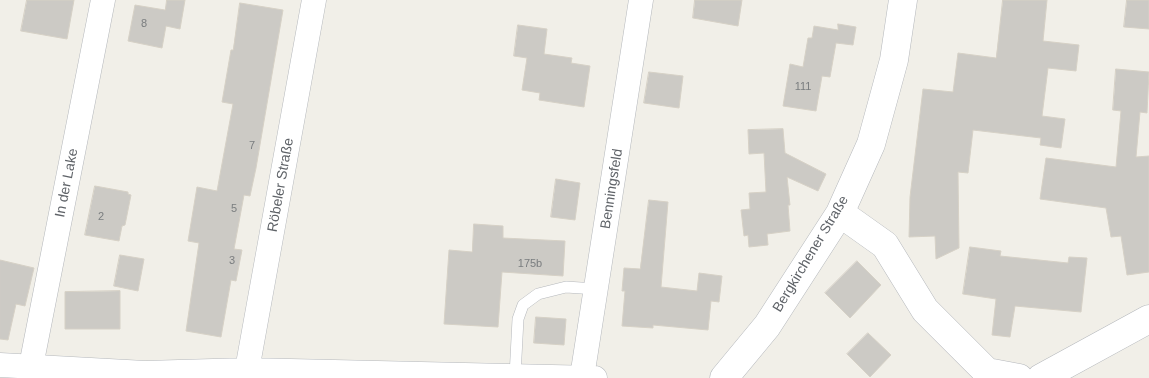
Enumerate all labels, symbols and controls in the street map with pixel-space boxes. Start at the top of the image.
house number: 8 [141,17,147,31]
house number: 111 [795,80,811,94]
street label: Röbeler Straße [264,137,298,233]
house number: 7 [249,139,255,153]
street label: In der Lake [52,147,82,219]
street label: Benningsfeld [597,148,627,230]
street label: Bergkirchener Straße [770,193,852,315]
house number: 5 [231,202,237,216]
house number: 2 [98,210,104,224]
house number: 3 [229,254,235,268]
house number: 175b [518,257,542,271]

